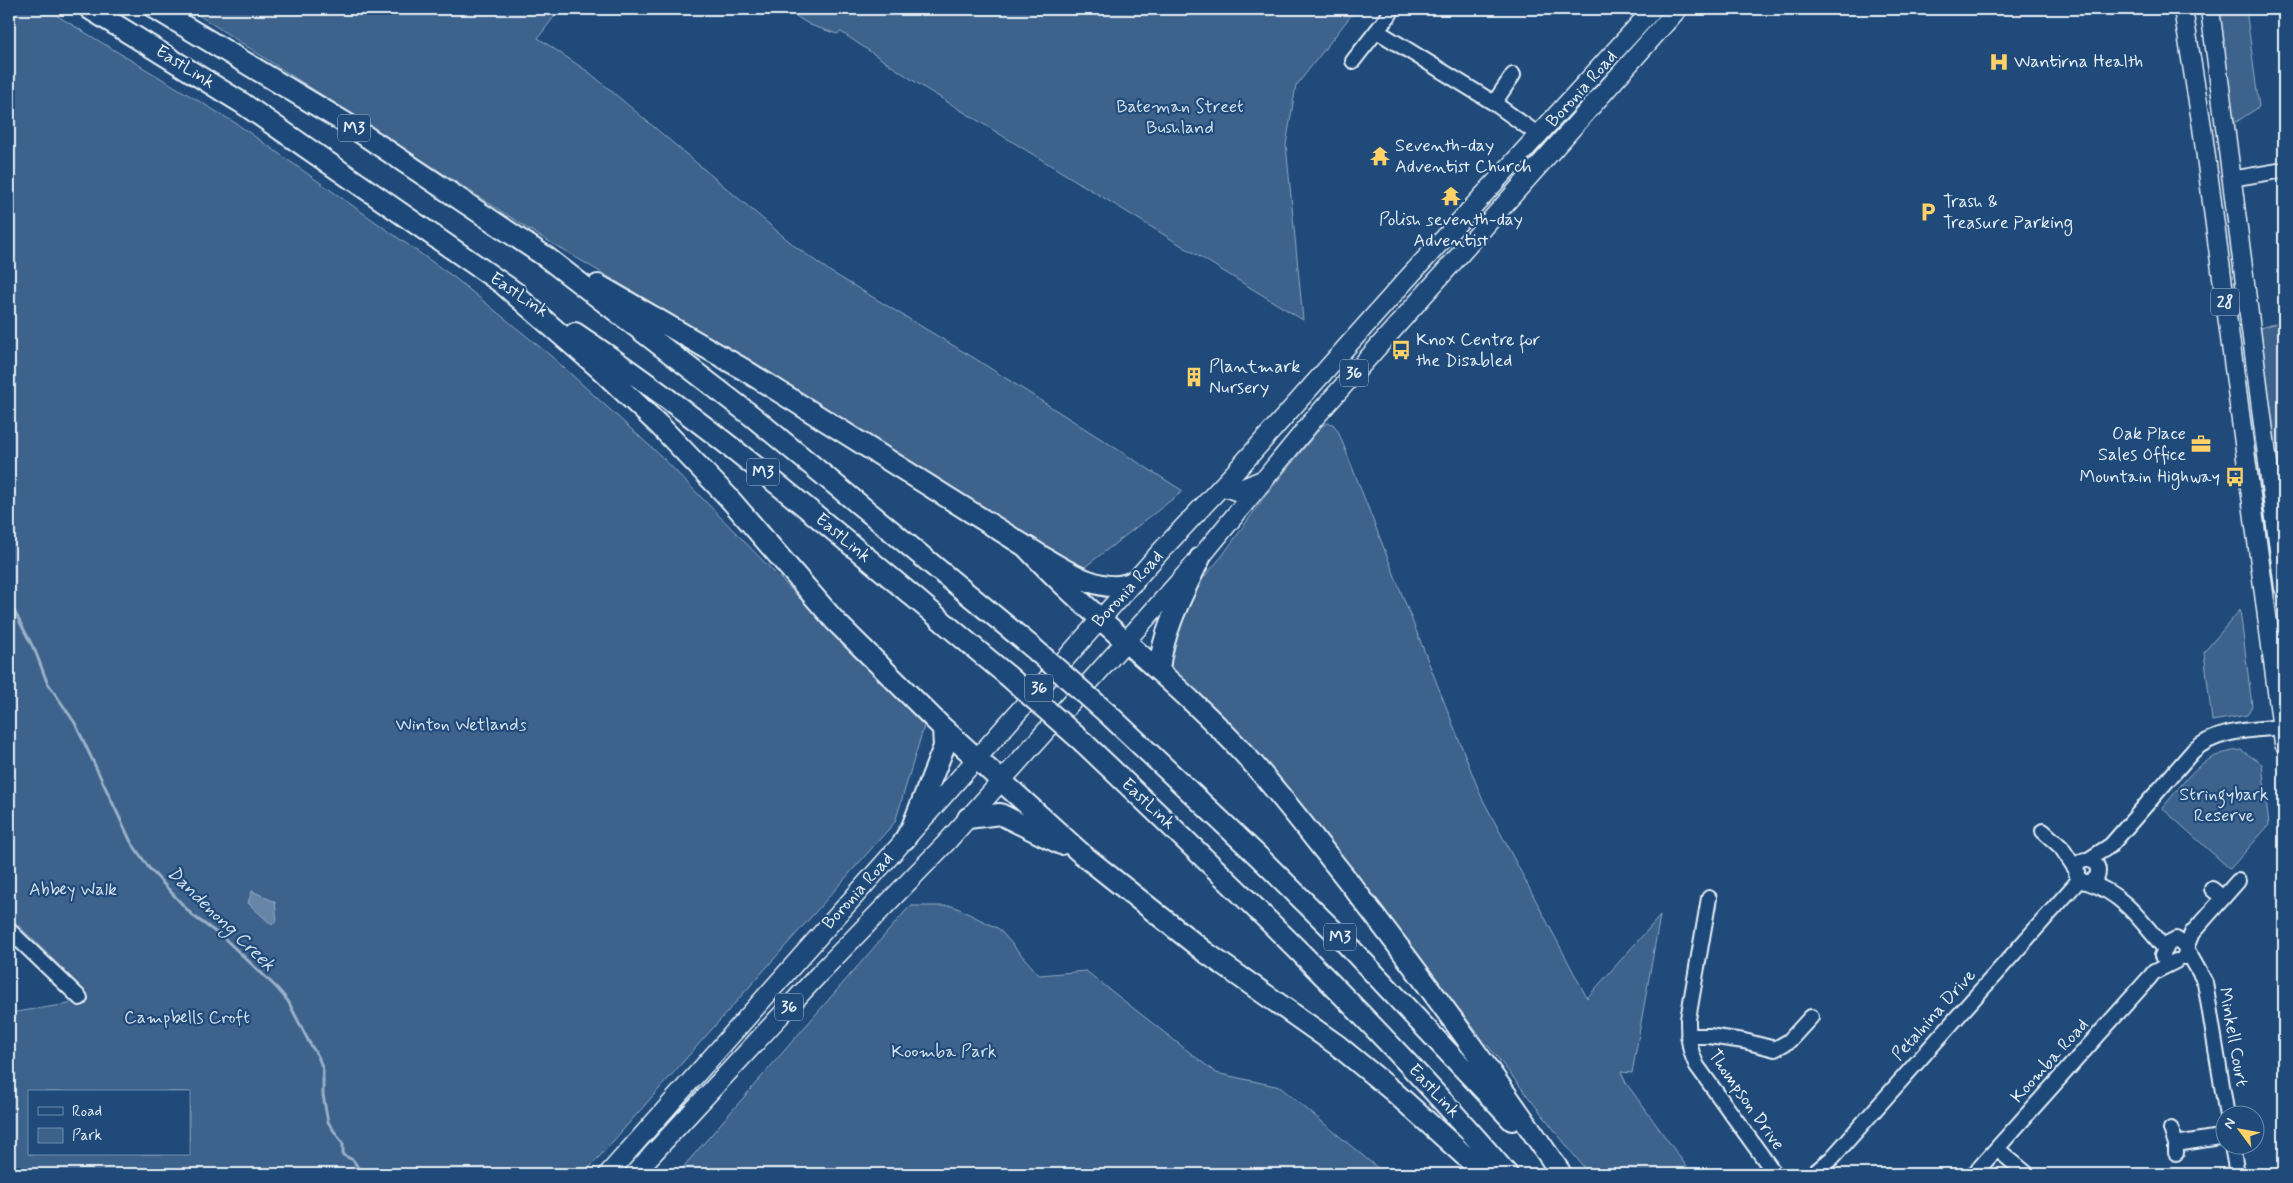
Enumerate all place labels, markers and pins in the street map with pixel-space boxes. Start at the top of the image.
place label: Wantirna Health [2014,50,2143,74]
hospital icon: Wantirna Health [1988,51,2010,73]
place label: Seventh-day Adventist Church [1395,134,1532,179]
temple icon: Seventh-day Adventist Church [1369,145,1391,167]
temple icon: Polish seventh-day Adventist [1440,185,1462,207]
place label: Trash & Treasure Parking [1943,190,2073,236]
parking icon: Trash & Treasure Parking [1917,201,1939,223]
place label: Polish seventh-day Adventist [1379,208,1523,253]
place label: Knox Centre for the Disabled [1416,328,1541,373]
bus stop icon: Knox Centre for the Disabled [1390,339,1412,361]
place label: Plantmark Nursery [1209,355,1300,400]
building icon: Plantmark Nursery [1183,366,1205,388]
place label: Oak Place Sales Office [2098,422,2186,467]
office icon: Oak Place Sales Office [2190,433,2212,455]
place label: Mountain Highway [2079,465,2220,490]
bus stop icon: Mountain Highway [2224,466,2246,488]

